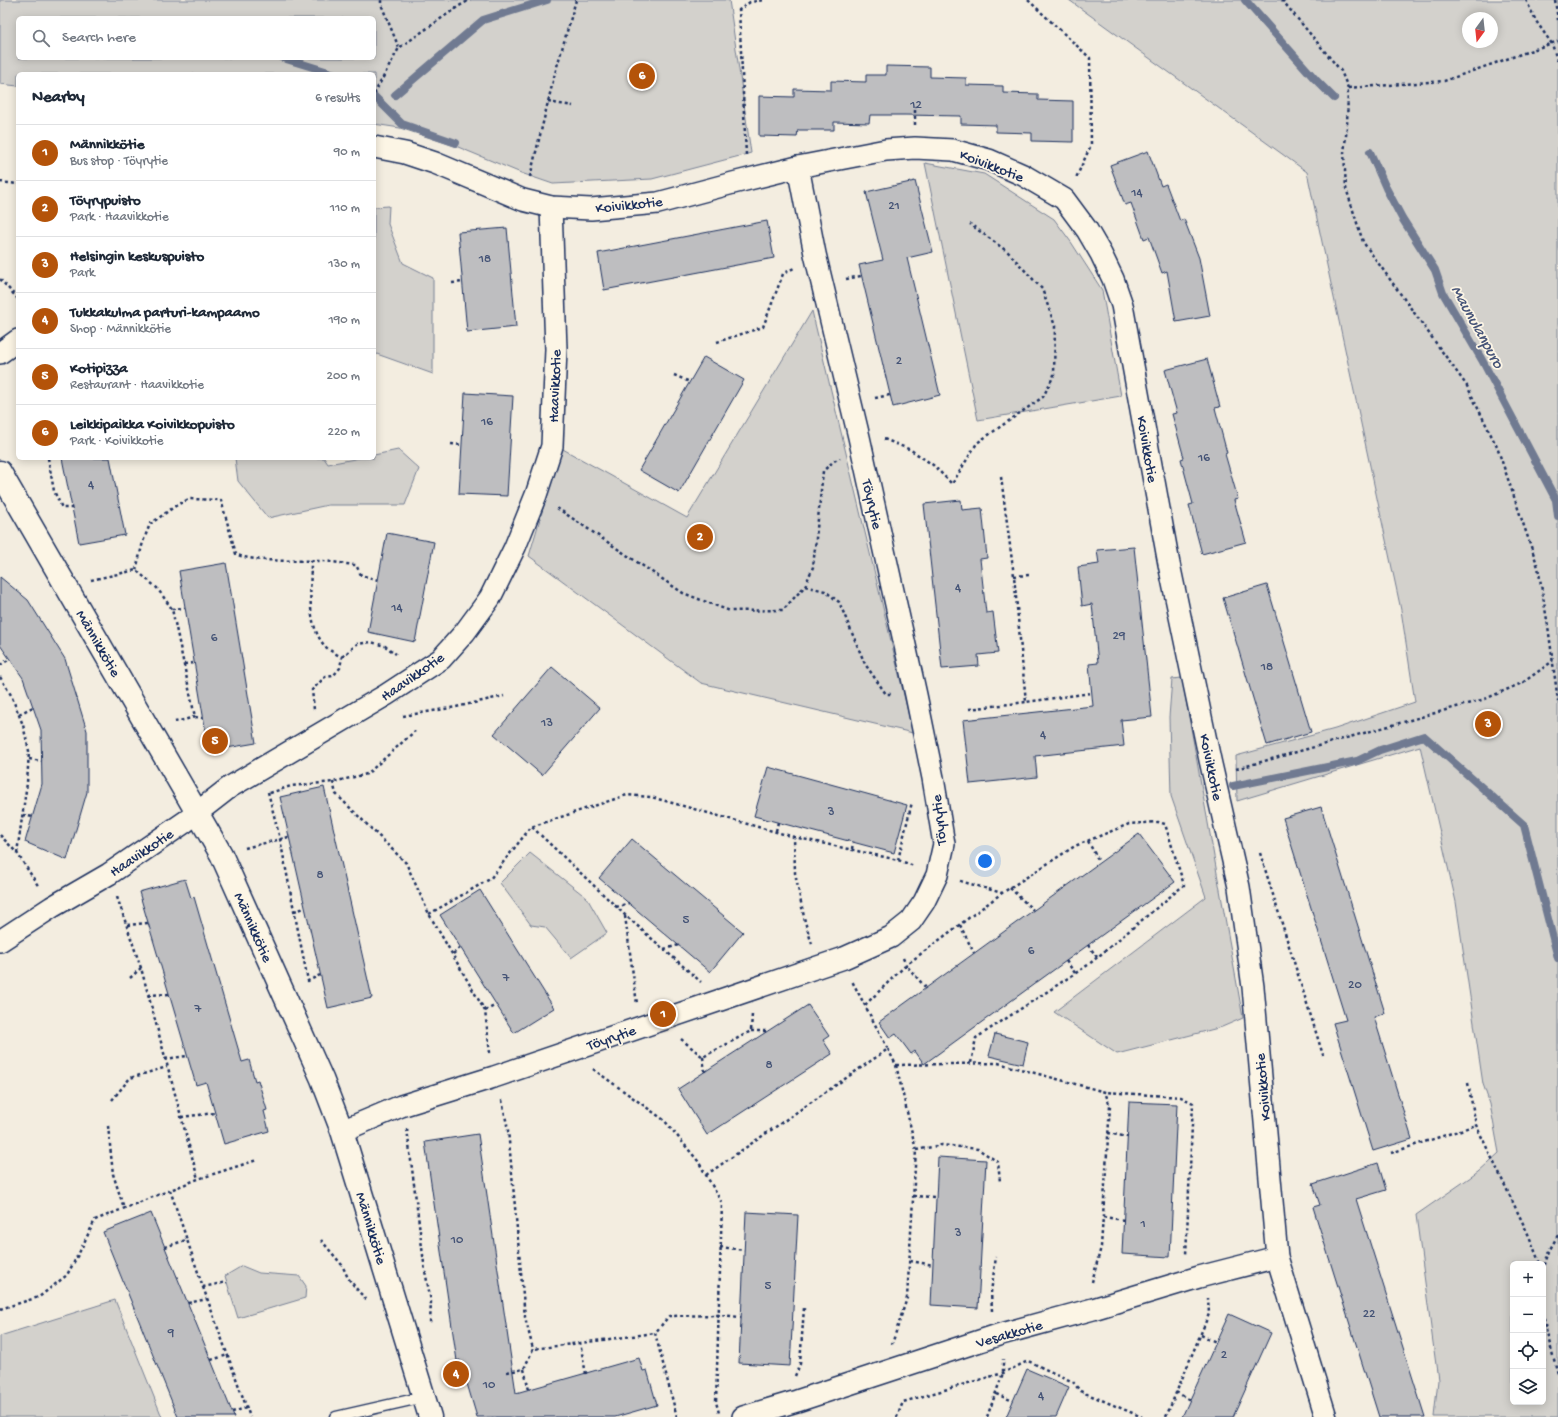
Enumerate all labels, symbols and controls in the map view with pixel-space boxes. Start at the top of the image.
north arrow [1462,12,1498,48]
search box [16,16,376,60]
icon: search [30,27,52,49]
text: Search here [62,29,136,47]
pin: 6 [629,61,655,91]
text: Nearby [32,88,85,108]
text: 6 results [315,91,360,106]
house number: 12 [909,98,922,113]
text: Männikkötie [70,136,145,154]
text: 1 [42,145,48,160]
text: 90 m [334,145,360,160]
street label: Koivikkotie [957,146,1026,187]
text: Bus stop · Töyrytie [70,154,168,169]
house number: 14 [1130,186,1143,201]
text: Töyrypuisto [70,192,141,210]
street label: Koivikkotie [595,193,664,218]
house number: 21 [888,199,900,214]
text: 2 [42,201,48,216]
text: 110 m [330,201,360,216]
text: Park · Haavikkotie [70,210,169,225]
text: Helsingin keskuspuisto [70,248,204,266]
house number: 18 [478,252,491,267]
text: 3 [42,257,48,272]
text: 130 m [328,257,360,272]
text: Park [70,266,95,281]
water label: Maunulanpuro [1445,283,1507,373]
text: Tukkakulma parturi-kampaamo [70,304,260,322]
text: 4 [42,313,48,328]
text: 190 m [329,313,360,328]
text: Shop · Männikkötie [70,322,171,337]
street label: Haavikkotie [546,349,566,423]
house number: 2 [896,354,903,369]
text: Kotipizza [70,360,128,378]
text: 5 [42,369,48,384]
text: 200 m [327,369,360,384]
text: Restaurant · Haavikkotie [70,378,204,393]
house number: 16 [480,415,493,430]
street label: Koivikkotie [1131,415,1161,484]
text: Leikkipaikka Koivikkopuisto [70,416,235,434]
text: 6 [42,425,48,440]
text: 220 m [328,425,360,440]
text: Park · Koivikkotie [70,434,163,449]
house number: 16 [1197,451,1210,466]
street label: Töyrytie [856,477,886,531]
house number: 4 [88,478,94,493]
pin: 2 [687,522,713,552]
house number: 4 [955,581,961,596]
house number: 14 [390,601,403,616]
street label: Männikkötie [71,607,124,681]
house number: 29 [1113,629,1126,644]
house number: 6 [211,631,218,646]
street label: Haavikkotie [378,649,449,706]
house number: 18 [1260,660,1273,675]
pin: 3 [1475,709,1501,739]
house number: 13 [540,716,553,731]
pin: 5 [202,726,228,756]
house number: 4 [1040,728,1046,743]
street label: Koivikkotie [1194,733,1226,803]
street label: Töyrytie [928,793,952,847]
house number: 3 [827,805,835,820]
street label: Haavikkotie [107,826,178,882]
your location [975,851,995,871]
house number: 8 [316,868,324,883]
street label: Männikkötie [229,890,276,966]
house number: 5 [683,913,690,928]
house number: 6 [1028,944,1035,959]
house number: 7 [502,971,511,986]
house number: 20 [1348,978,1362,993]
pin: 1 [650,999,676,1029]
house number: 7 [194,1002,203,1017]
street label: Töyrytie [584,1022,639,1056]
street label: Koivikkotie [1252,1052,1276,1121]
house number: 8 [765,1058,773,1073]
street label: Männikkötie [351,1190,390,1267]
house number: 1 [1139,1217,1146,1232]
house number: 3 [954,1226,962,1241]
house number: 10 [450,1233,464,1248]
map controls [1510,1261,1546,1405]
button: + [1510,1261,1546,1297]
house number: 5 [765,1279,772,1294]
button: − [1510,1297,1546,1333]
house number: 22 [1363,1307,1376,1322]
street label: Vesakkotie [973,1317,1045,1353]
house number: 9 [167,1326,175,1341]
button: locate [1510,1333,1546,1369]
house number: 2 [1221,1348,1228,1363]
pin: 4 [443,1359,469,1389]
button: layers [1510,1369,1546,1405]
house number: 10 [482,1378,496,1393]
house number: 4 [1038,1389,1044,1404]

